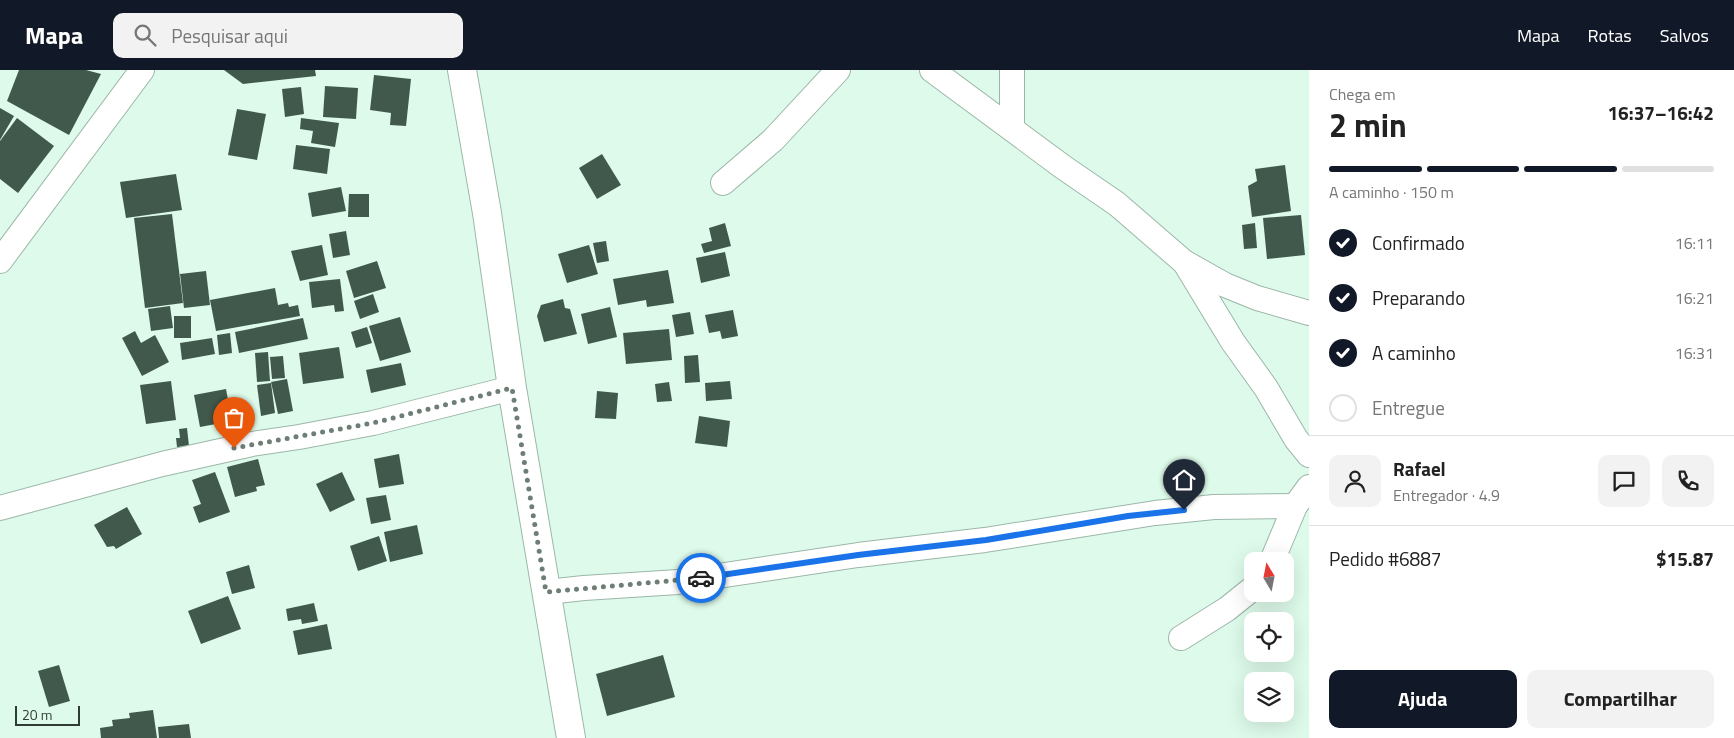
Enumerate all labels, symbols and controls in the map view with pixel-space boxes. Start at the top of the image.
search box [113,13,463,58]
text: Mapa [25,17,83,53]
icon: search [131,21,159,49]
text: Pesquisar aqui [171,21,288,50]
text: Mapa [1517,22,1560,49]
text: Rotas [1588,22,1632,49]
text: Salvos [1660,22,1709,49]
text: Chega em [1329,82,1396,106]
text: 16:37–16:42 [1607,98,1714,127]
text: 2 min [1329,101,1407,149]
text: A caminho · 150 m [1329,180,1454,204]
text: Confirmado [1372,228,1465,257]
icon: check [1329,229,1357,257]
text: 16:11 [1675,231,1714,255]
text: Preparando [1372,283,1465,312]
icon: check [1329,284,1357,312]
text: 16:21 [1675,286,1714,310]
text: A caminho [1372,338,1456,367]
icon: check [1329,339,1357,367]
text: 16:31 [1675,341,1714,365]
text: Entregue [1372,393,1445,422]
pin [213,397,255,448]
icon: bag [220,404,248,432]
text: Rafael [1393,454,1446,483]
button: person [1329,455,1381,507]
button: chat [1598,455,1650,507]
button: phone [1662,455,1714,507]
pin [1163,459,1205,510]
icon: home [1170,466,1198,494]
text: Entregador · 4.9 [1393,483,1500,507]
text: Pedido #6887 [1329,544,1441,573]
text: $15.87 [1656,544,1714,573]
north arrow [1244,552,1294,602]
map controls [1244,552,1294,722]
courier [676,553,726,603]
icon: car [687,564,715,592]
button: locate [1244,612,1294,662]
button: Ajuda [1329,670,1517,728]
button: Compartilhar [1527,670,1714,728]
button: layers [1244,672,1294,722]
scale bar [15,703,80,726]
text: 20 m [22,704,52,725]

